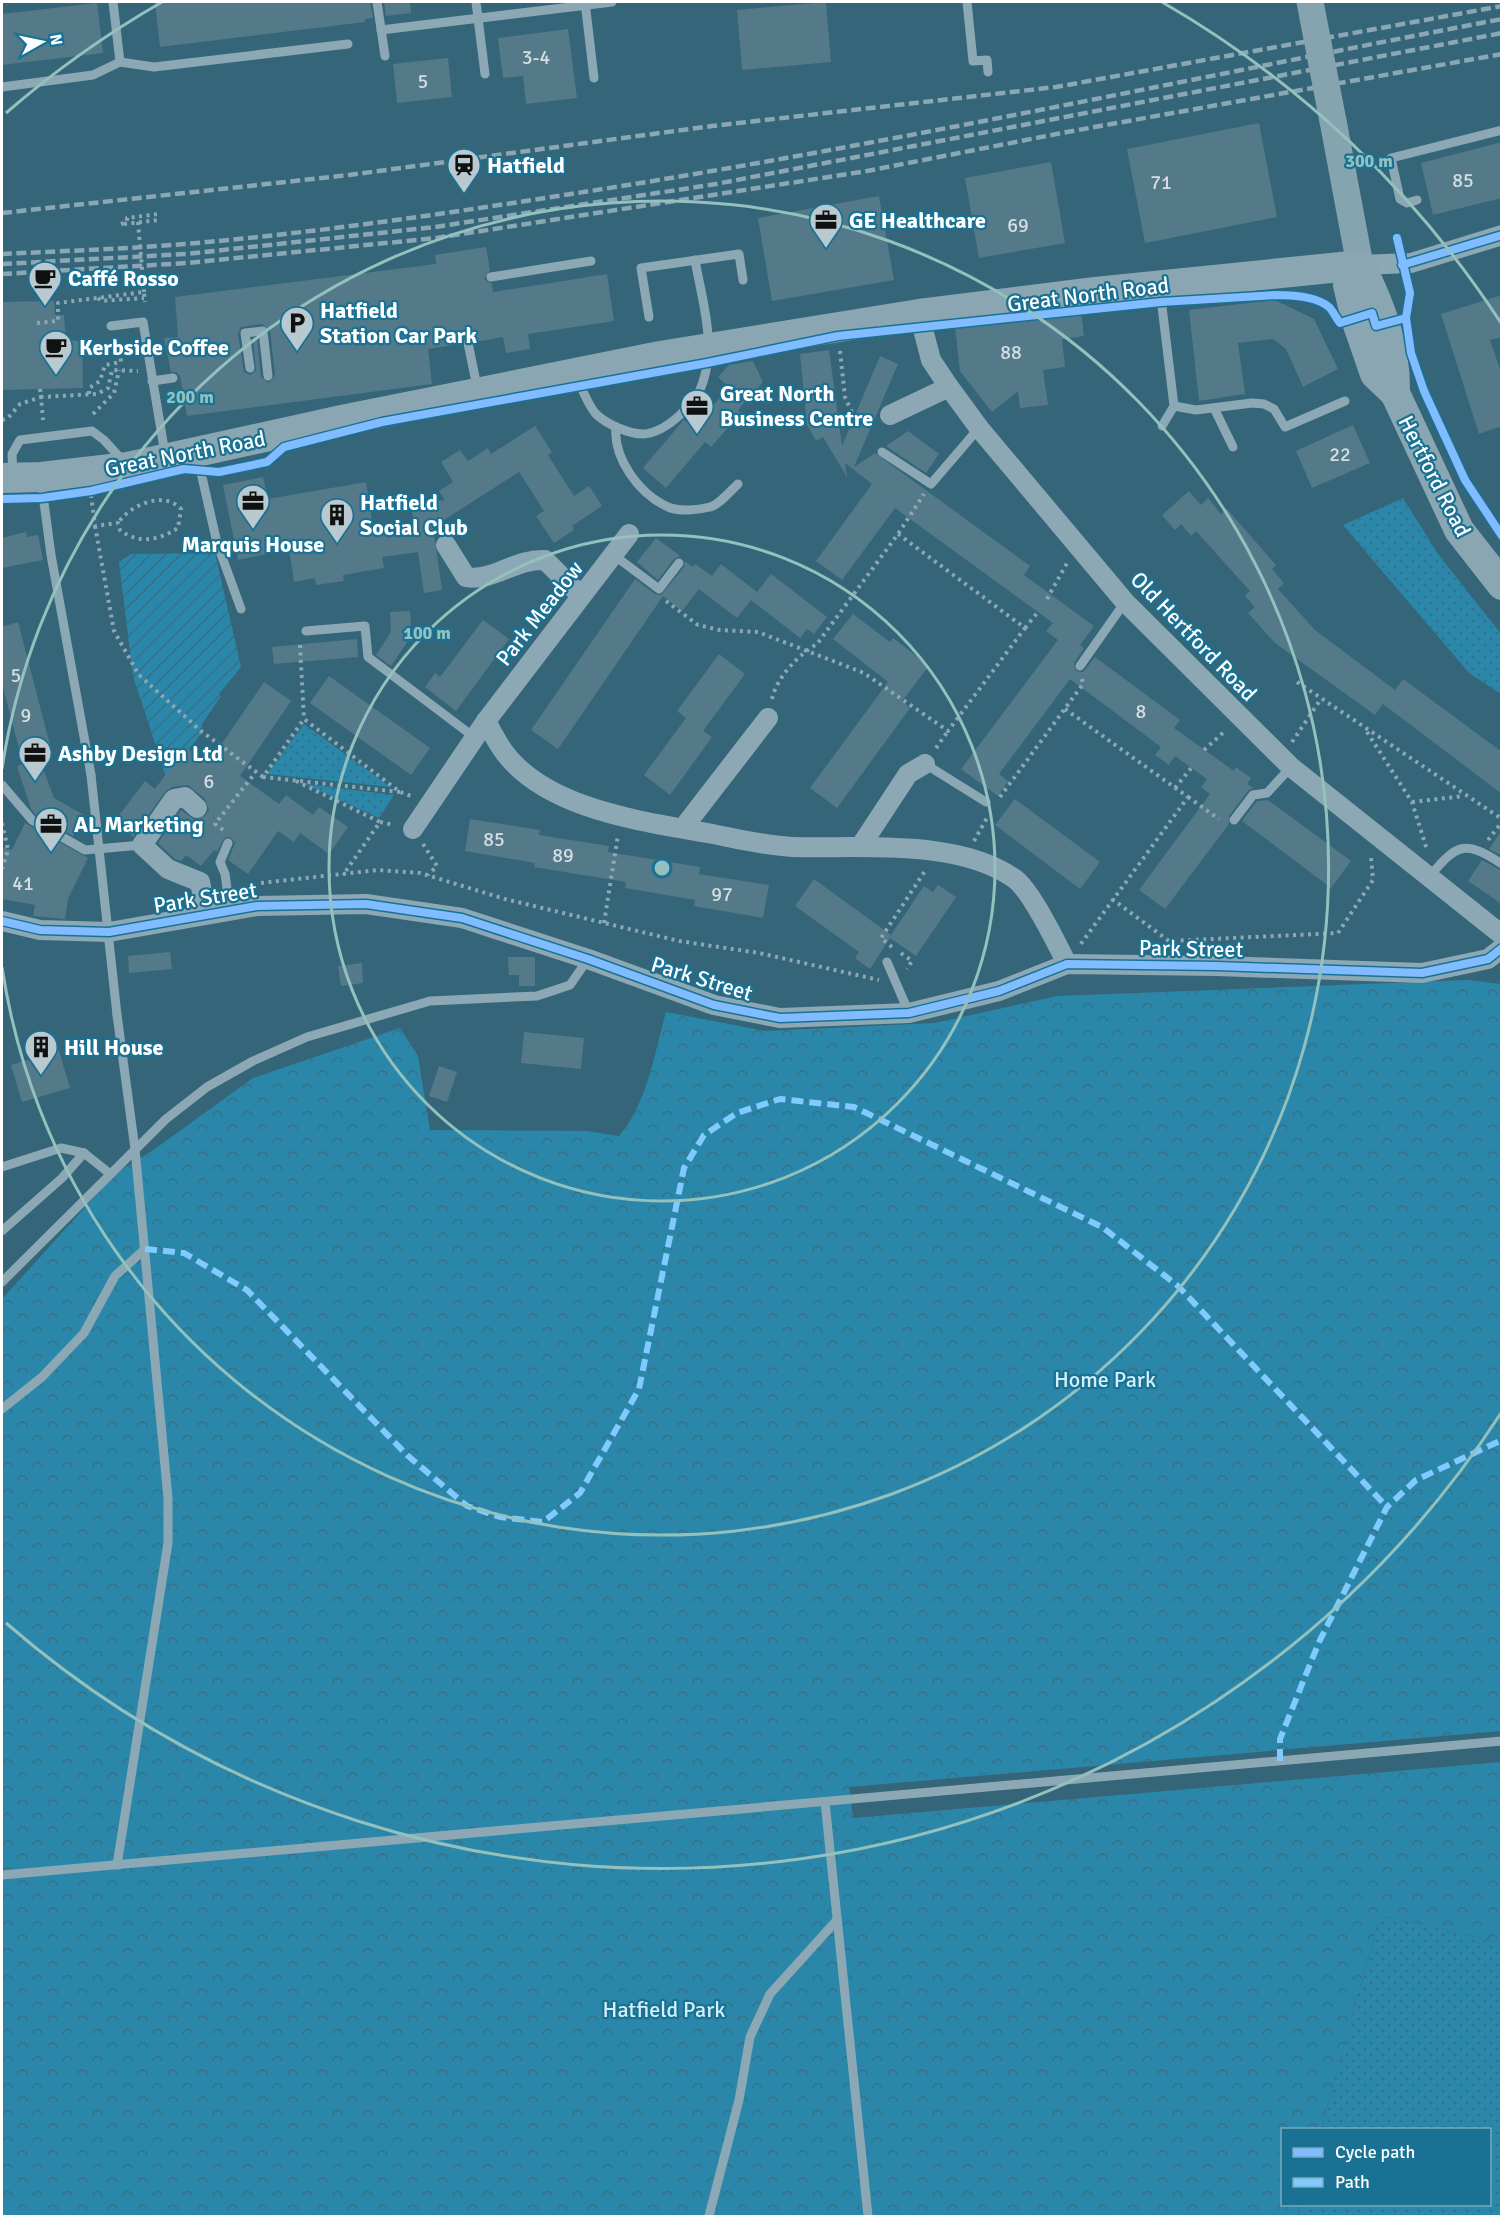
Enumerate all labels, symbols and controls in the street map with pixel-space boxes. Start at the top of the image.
north arrow [12,12,72,72]
text: N [45,33,67,47]
house number: 3-4 [522,45,550,70]
house number: 5 [418,69,428,94]
station icon: Hatfield [446,147,482,194]
text: 300 m [1345,150,1393,172]
place label: Hatfield [487,152,565,179]
house number: 85 [1452,168,1474,193]
house number: 71 [1150,170,1172,195]
office icon: GE Healthcare [808,202,844,249]
place label: GE Healthcare [849,207,986,234]
house number: 69 [1007,213,1029,238]
cafe icon: Caffé Rosso [27,260,63,307]
place label: Caffé Rosso [68,265,179,292]
street label: Great North Road [1006,271,1171,318]
place label: Hatfield Station Car Park [320,297,478,349]
parking icon: Hatfield Station Car Park [279,305,315,352]
cafe icon: Kerbside Coffee [38,329,74,376]
place label: Kerbside Coffee [79,334,229,361]
house number: 88 [1000,340,1022,365]
place label: Great North Business Centre [720,380,873,432]
text: 200 m [166,386,214,408]
office icon: Great North Business Centre [679,388,715,435]
street label: Hertford Road [1392,411,1477,541]
street label: Great North Road [103,425,268,482]
house number: 22 [1329,442,1351,467]
office icon: Marquis House [235,483,271,530]
place label: Hatfield Social Club [360,489,468,541]
building icon: Hatfield Social Club [319,497,355,544]
place label: Marquis House [182,531,324,558]
street label: Park Meadow [490,555,589,671]
street label: Old Hertford Road [1125,566,1262,707]
text: 100 m [403,622,451,644]
house number: 5 [11,663,21,688]
house number: 8 [1136,699,1146,724]
house number: 9 [21,703,31,728]
office icon: Ashby Design Ltd [17,735,53,782]
place label: Ashby Design Ltd [58,740,223,767]
house number: 6 [204,769,214,794]
office icon: AL Marketing [33,806,69,853]
place label: AL Marketing [74,811,204,838]
house number: 85 [483,827,505,852]
house number: 89 [552,843,574,868]
centre of rings [652,858,672,878]
house number: 41 [12,871,34,896]
street label: Park Street [151,876,259,919]
house number: 97 [711,882,733,907]
street label: Park Street [1139,934,1244,963]
street label: Park Street [648,950,756,1007]
building icon: Hill House [23,1029,59,1076]
place label: Hill House [64,1034,163,1061]
park label: Home Park [1054,1366,1156,1393]
park label: Hatfield Park [603,1996,725,2023]
legend [1281,2128,1491,2206]
text: Cycle path [1335,2141,1415,2163]
text: Path [1335,2171,1370,2193]

